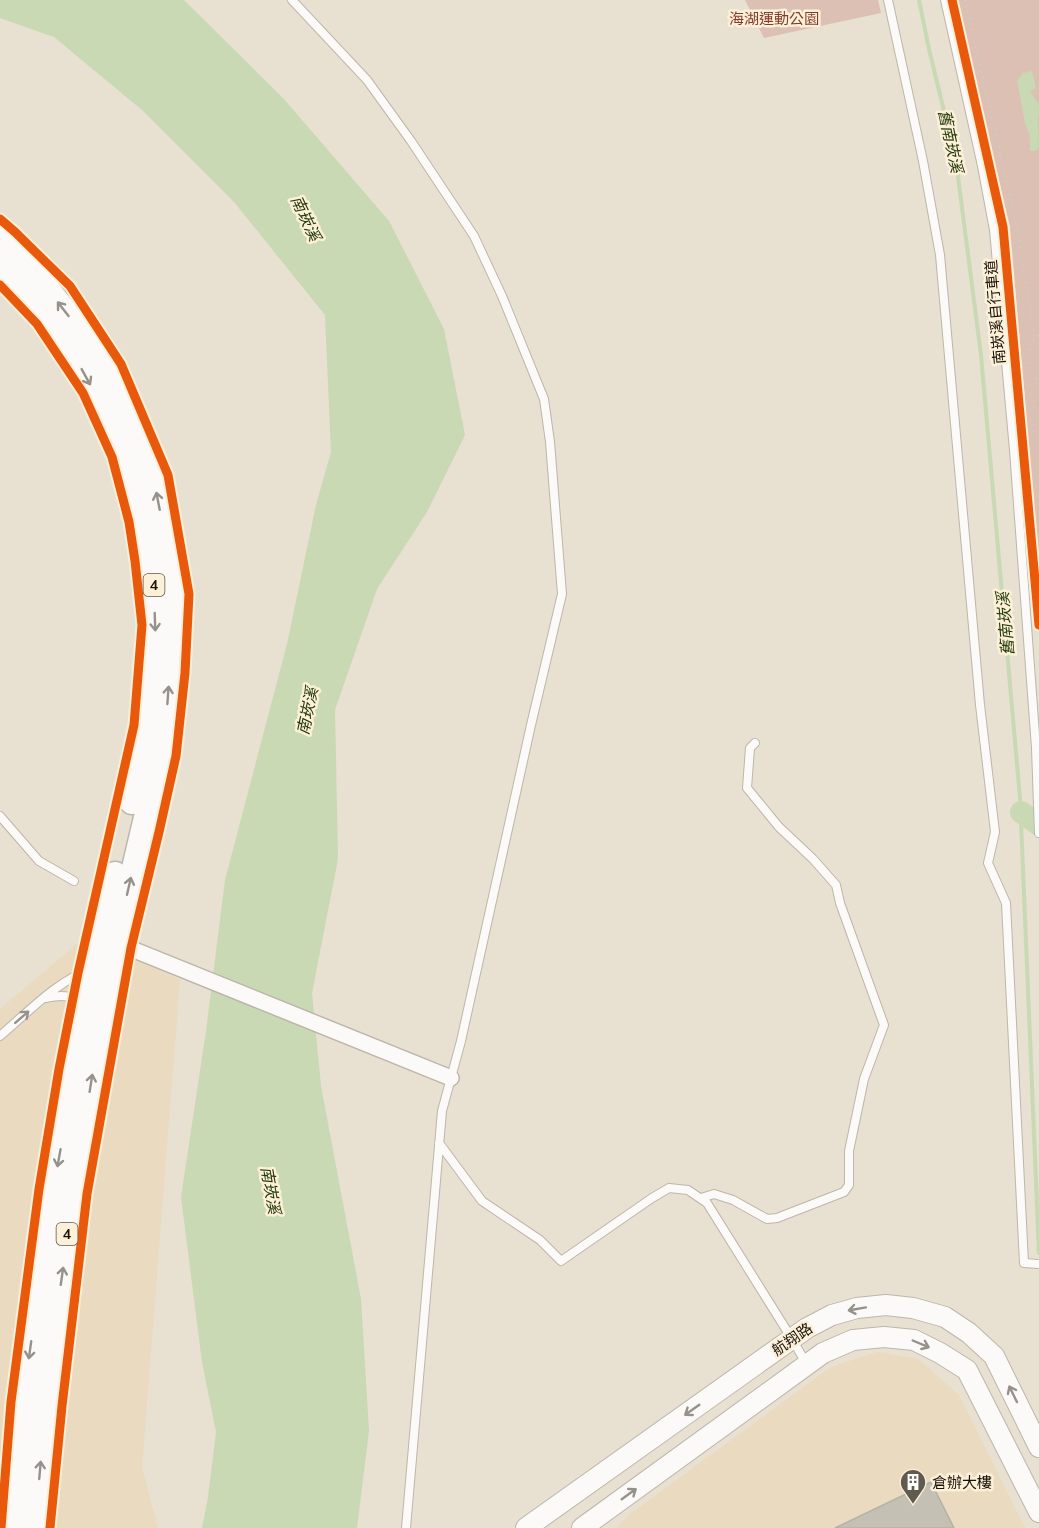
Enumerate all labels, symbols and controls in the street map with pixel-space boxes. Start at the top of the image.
park label: 海湖運動公園 [729,9,819,28]
water label: 舊南崁溪 [935,108,968,176]
water label: 南崁溪 [287,192,326,246]
street label: 南崁溪自行車道 [981,259,1009,365]
one-way arrow [57,301,70,317]
one-way arrow [81,367,92,385]
one-way arrow [152,492,163,512]
road number: 4 [144,574,164,596]
water label: 舊南崁溪 [992,589,1018,657]
one-way arrow [149,611,161,631]
water label: 南崁溪 [292,683,322,737]
one-way arrow [163,685,174,705]
one-way arrow [124,876,136,895]
one-way arrow [14,1010,29,1024]
one-way arrow [86,1074,97,1094]
one-way arrow [53,1147,64,1167]
water label: 南崁溪 [257,1165,285,1217]
road number: 4 [56,1223,78,1245]
one-way arrow [56,1267,67,1286]
one-way arrow [848,1304,867,1315]
street label: 航翔路 [768,1319,816,1359]
one-way arrow [912,1339,930,1350]
one-way arrow [24,1340,35,1360]
one-way arrow [1007,1386,1018,1404]
one-way arrow [685,1404,701,1416]
one-way arrow [35,1460,46,1480]
building icon: 倉辦大樓 [898,1467,928,1505]
place label: 倉辦大樓 [932,1473,992,1492]
one-way arrow [620,1488,636,1500]

